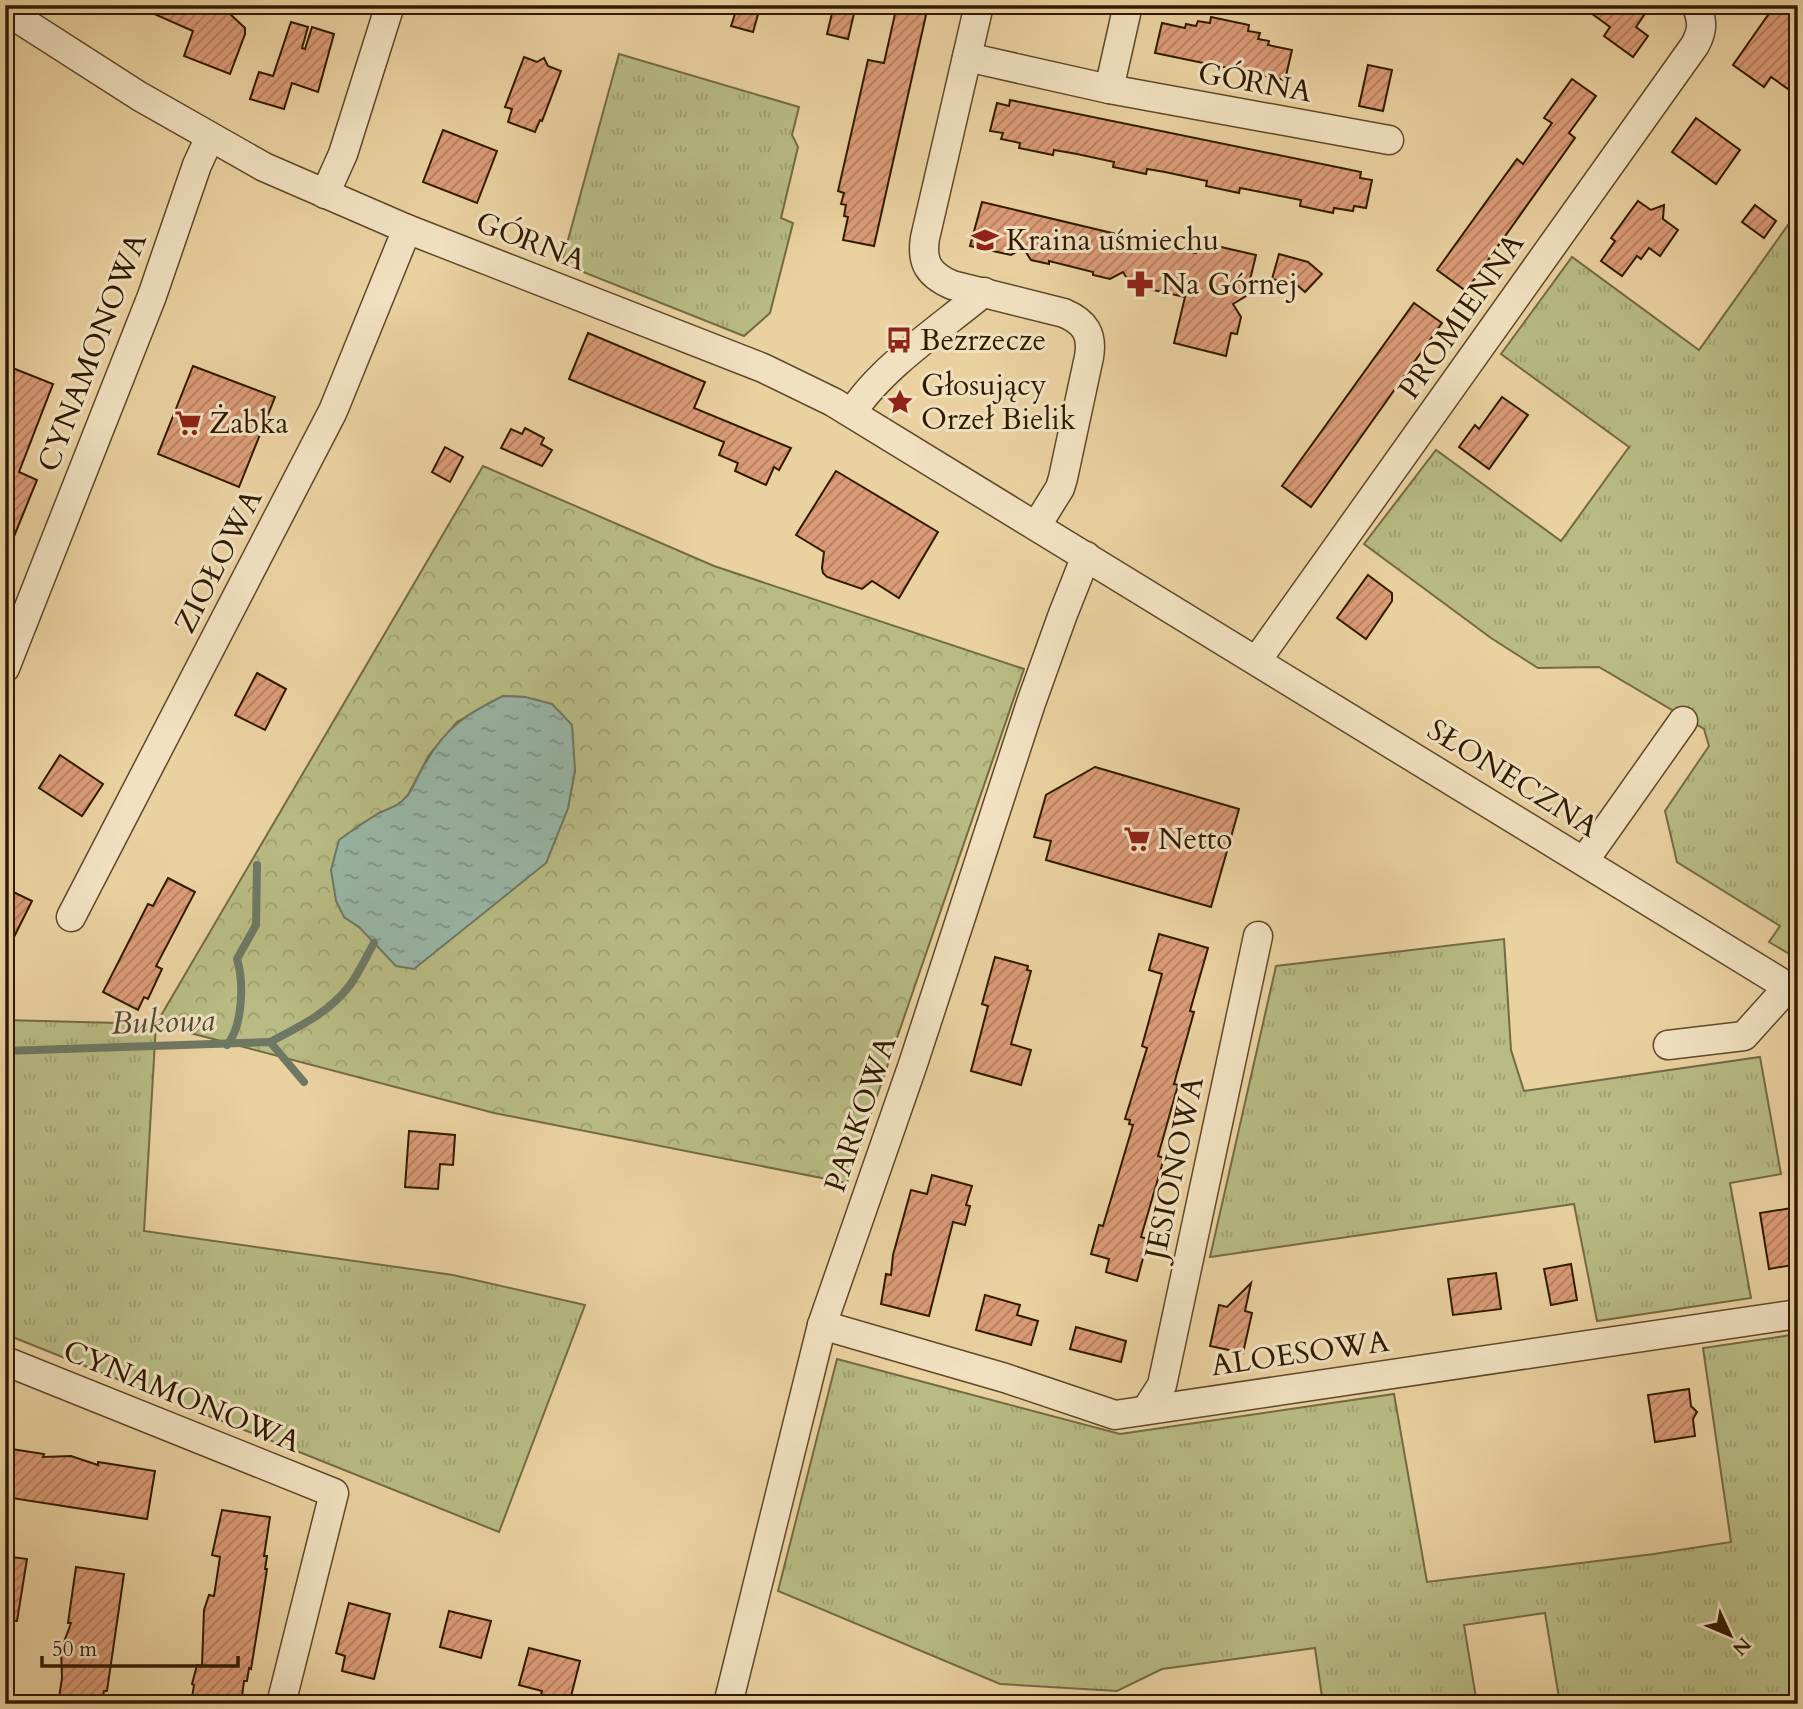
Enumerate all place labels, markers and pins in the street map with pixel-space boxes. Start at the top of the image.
place label: Kraina uśmiechu [1006,220,1219,261]
school or university icon: Kraina uśmiechu [970,225,1000,255]
place label: Na Górnej [1161,264,1298,305]
pharmacy icon: Na Górnej [1125,269,1155,299]
place label: Bezrzecze [920,320,1046,361]
bus stop icon: Bezrzecze [884,325,914,355]
place label: Głosujący Orzeł Bielik [921,365,1076,440]
place icon: Głosujący Orzeł Bielik [885,387,915,417]
place label: Żabka [209,403,289,444]
supermarket icon: Żabka [173,408,203,438]
place label: Netto [1158,819,1232,860]
supermarket icon: Netto [1122,824,1152,854]

